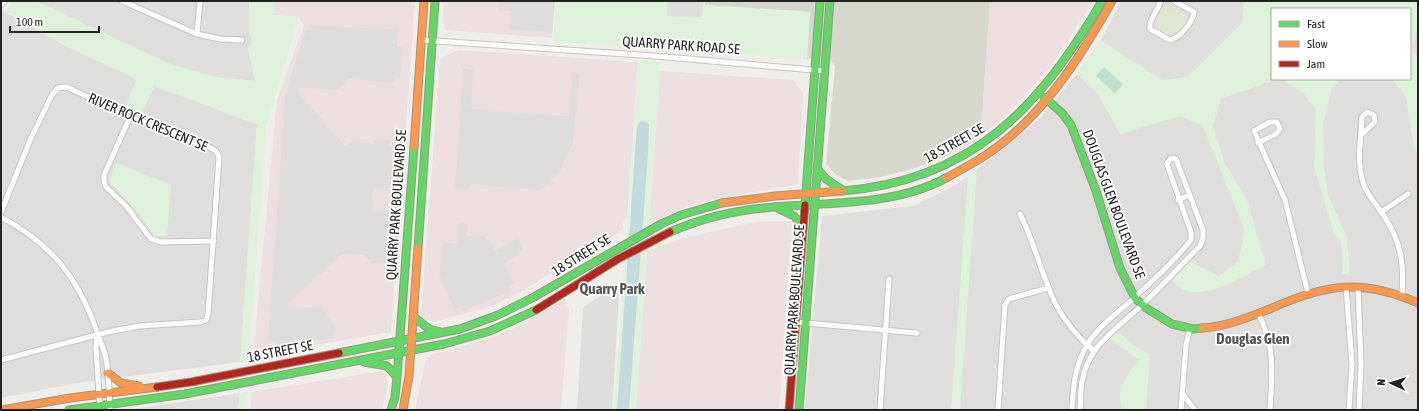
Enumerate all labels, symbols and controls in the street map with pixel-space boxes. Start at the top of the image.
scale bar [10,8,99,34]
legend [1271,8,1411,80]
text: 100 m [16,15,43,29]
text: Fast [1307,17,1325,31]
street label: QUARRY PARK ROAD SE [622,33,740,57]
text: Slow [1307,37,1328,51]
text: Jam [1307,57,1325,71]
street label: RIVER ROCK CRESCENT SE [86,90,210,154]
street label: 18 STREET SE [921,120,987,166]
street label: DOUGLAS GLEN BOULEVARD SE [1080,127,1148,281]
street label: QUARRY PARK BOULEVARD SE [383,129,409,281]
street label: QUARRY PARK BOULEVARD SE [781,224,807,376]
street label: 18 STREET SE [549,231,613,279]
district label: Quarry Park [579,280,645,297]
district label: Douglas Glen [1216,330,1290,347]
street label: 18 STREET SE [246,337,314,365]
north arrow [1371,363,1411,403]
text: N [1375,379,1387,386]

